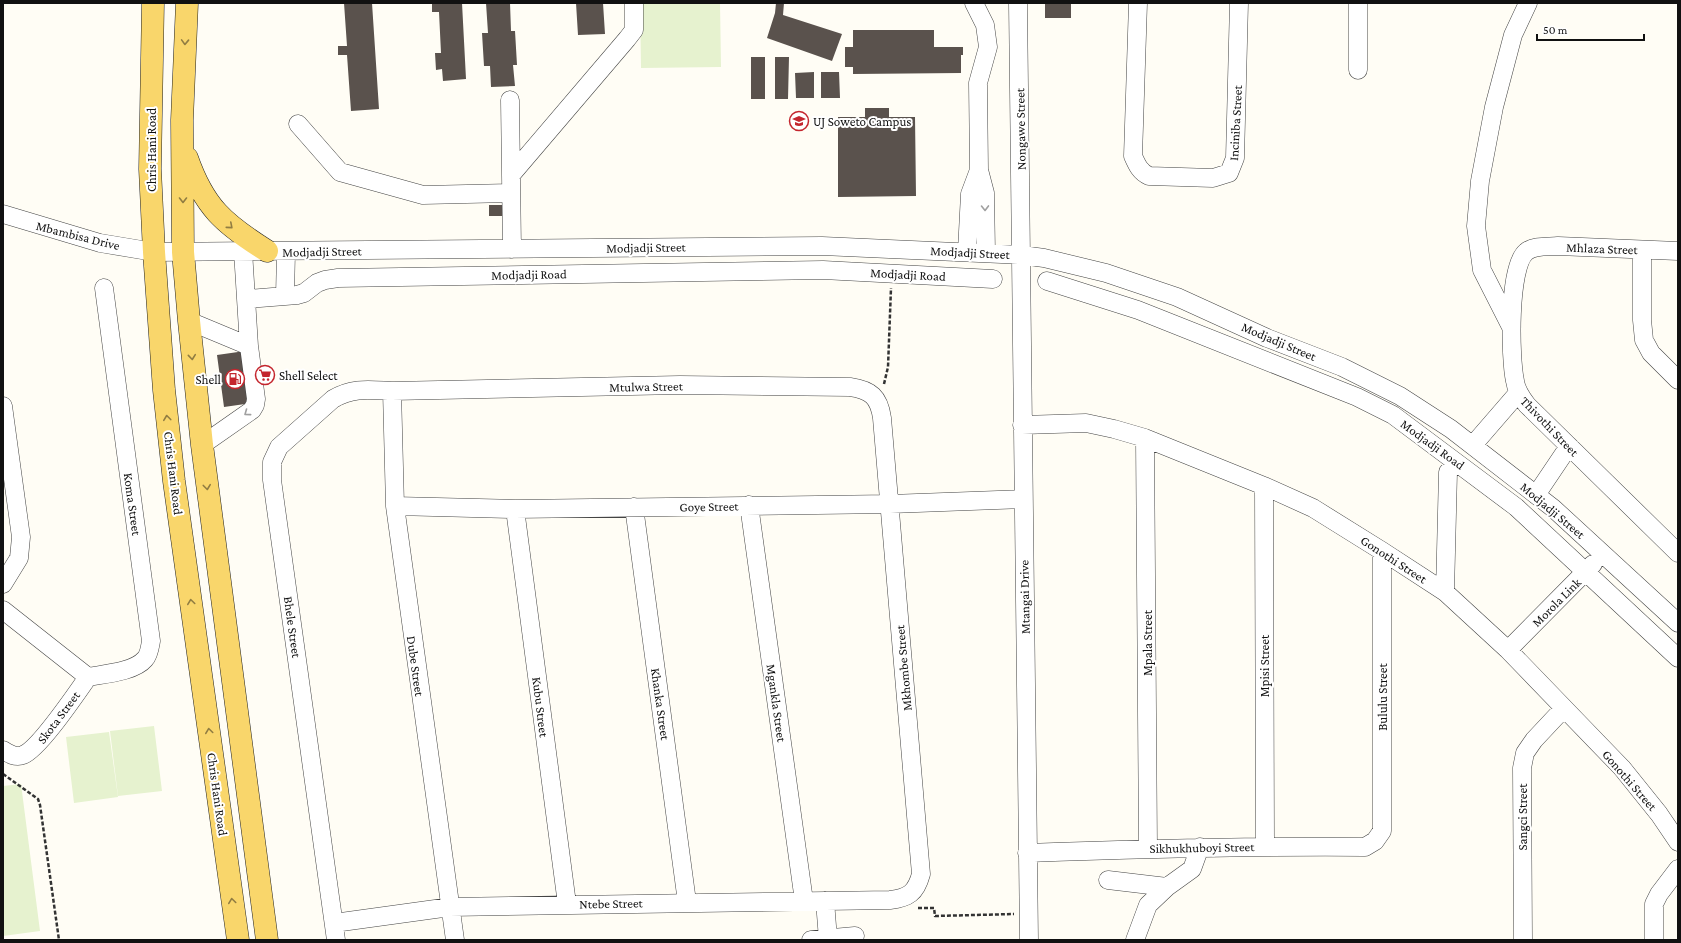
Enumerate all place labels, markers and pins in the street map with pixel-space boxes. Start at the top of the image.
school or university icon: UJ Soweto Campus [788,110,810,132]
place label: UJ Soweto Campus [813,114,911,129]
supermarket icon: Shell Select [254,364,276,386]
fuel station icon: Shell [224,368,246,390]
place label: Shell Select [279,368,338,383]
place label: Shell [195,372,222,387]

